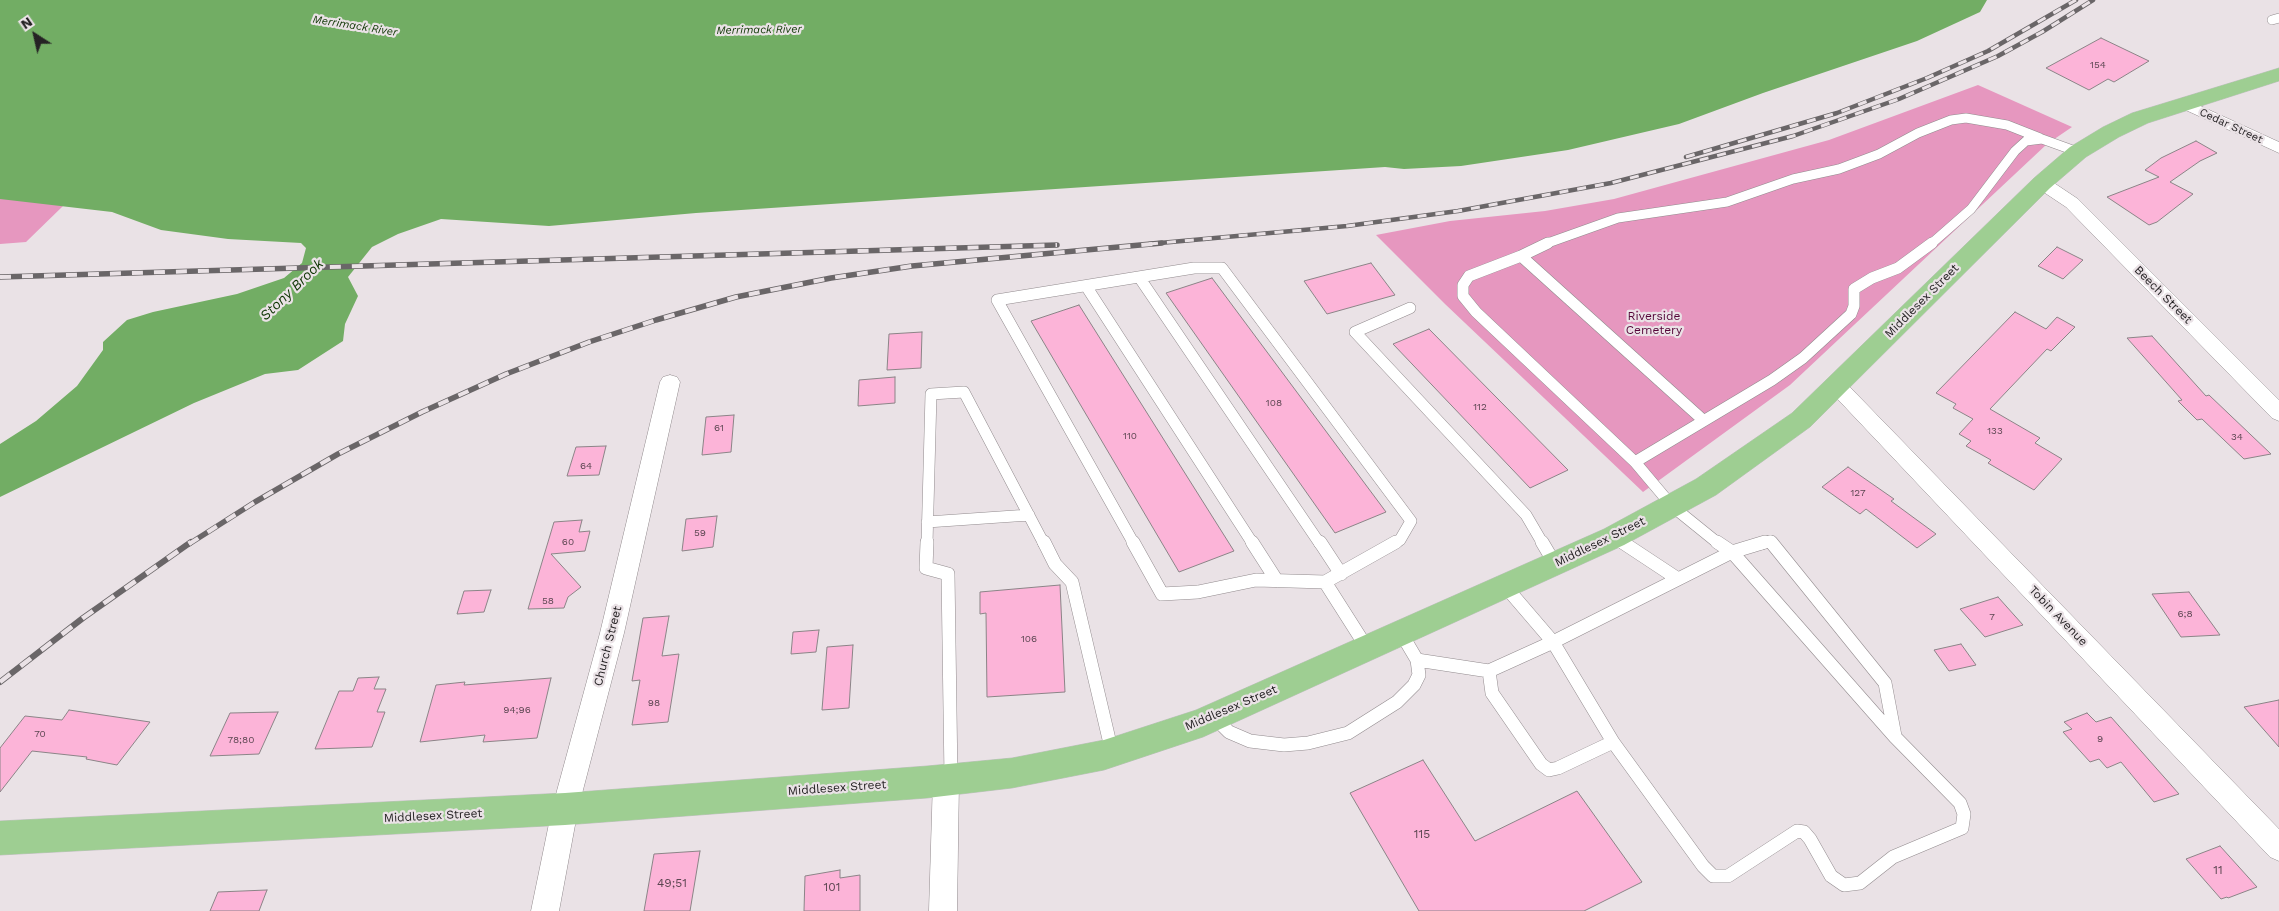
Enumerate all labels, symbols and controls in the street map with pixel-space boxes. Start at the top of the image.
north arrow [10,10,60,60]
text: N [18,13,35,32]
water label: Merrimack River [312,13,398,39]
water label: Merrimack River [716,23,802,37]
house number: 154 [2090,59,2106,71]
street label: Cedar Street [2197,106,2265,146]
water label: Stony Brook [257,256,327,324]
street label: Middlesex Street [1882,261,1962,341]
street label: Beech Street [2131,263,2195,327]
park label: Riverside Cemetery [1626,309,1682,337]
house number: 108 [1266,397,1282,409]
house number: 112 [1473,401,1487,413]
house number: 61 [714,422,724,434]
house number: 133 [1987,425,2003,437]
house number: 110 [1123,430,1137,442]
house number: 34 [2231,431,2243,443]
house number: 64 [580,460,592,472]
house number: 127 [1850,487,1866,499]
street label: Middlesex Street [1552,514,1648,570]
house number: 59 [694,527,706,539]
house number: 60 [562,536,574,548]
street label: Tobin Avenue [2026,583,2090,649]
house number: 58 [542,595,554,607]
street label: Church Street [591,604,625,688]
house number: 6;8 [2177,608,2193,620]
house number: 7 [1989,611,1995,623]
house number: 106 [1021,633,1037,645]
street label: Middlesex Street [1183,682,1279,734]
house number: 98 [648,697,660,709]
house number: 94;96 [503,704,531,716]
house number: 70 [34,728,46,740]
house number: 9 [2097,733,2103,745]
house number: 78;80 [228,734,254,746]
street label: Middlesex Street [787,777,887,799]
street label: Middlesex Street [383,806,483,826]
house number: 115 [1414,827,1430,841]
house number: 11 [2213,863,2223,877]
house number: 49;51 [657,876,687,890]
house number: 101 [824,880,840,894]

